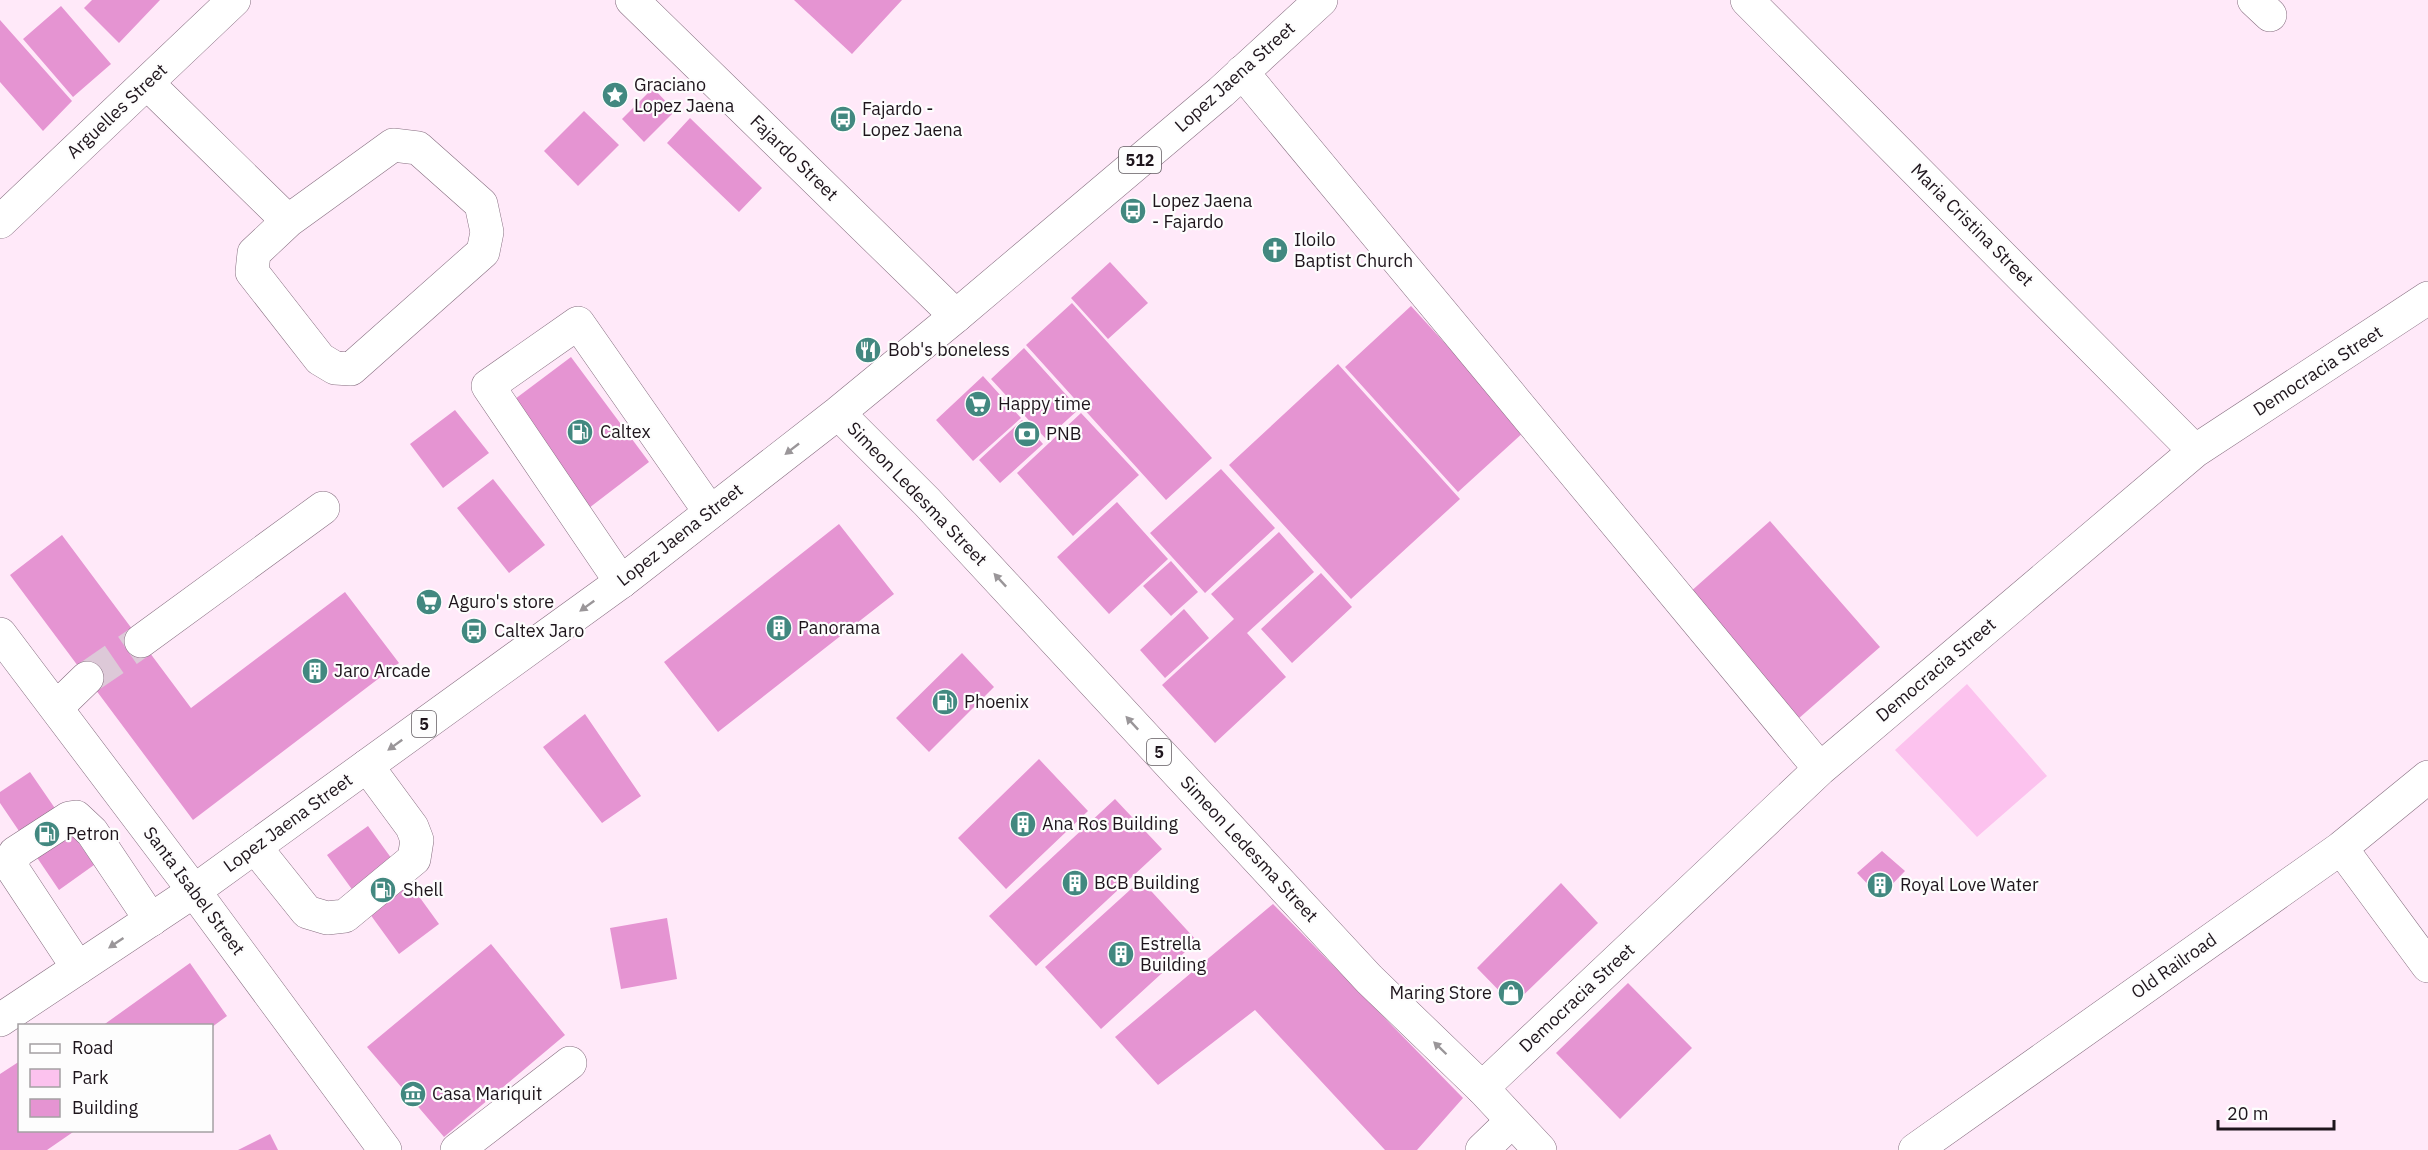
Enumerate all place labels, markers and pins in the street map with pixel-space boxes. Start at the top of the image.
place label: Graciano Lopez Jaena [634,73,735,117]
place icon: Graciano Lopez Jaena [600,80,630,110]
place label: Fajardo - Lopez Jaena [862,97,963,141]
bus stop icon: Fajardo - Lopez Jaena [828,104,858,134]
place label: Lopez Jaena - Fajardo [1152,189,1253,233]
bus stop icon: Lopez Jaena - Fajardo [1118,196,1148,226]
place label: Iloilo Baptist Church [1294,228,1413,272]
church icon: Iloilo Baptist Church [1260,235,1290,265]
restaurant icon: Bob's boneless [853,335,883,365]
place label: Bob's boneless [888,338,1010,361]
supermarket icon: Happy time [963,389,993,419]
place label: Happy time [998,392,1091,415]
fuel station icon: Caltex [565,417,595,447]
bank icon: PNB [1012,419,1042,449]
place label: Caltex [600,420,651,443]
place label: PNB [1046,422,1081,445]
supermarket icon: Aguro's store [414,587,444,617]
place label: Aguro's store [448,590,554,613]
building icon: Panorama [764,613,794,643]
bus stop icon: Caltex Jaro [459,616,489,646]
place label: Panorama [798,616,881,639]
place label: Caltex Jaro [494,619,584,642]
building icon: Jaro Arcade [300,656,330,686]
place label: Jaro Arcade [334,659,431,682]
fuel station icon: Phoenix [930,687,960,717]
place label: Phoenix [964,690,1029,713]
building icon: Ana Ros Building [1008,809,1038,839]
place label: Ana Ros Building [1042,812,1179,835]
fuel station icon: Petron [32,819,62,849]
place label: Petron [66,822,120,845]
building icon: BCB Building [1060,868,1090,898]
building icon: Royal Love Water [1865,870,1895,900]
place label: BCB Building [1094,871,1199,894]
place label: Royal Love Water [1900,873,2039,896]
fuel station icon: Shell [368,875,398,905]
place label: Shell [403,878,443,901]
place label: Estrella Building [1140,932,1207,976]
building icon: Estrella Building [1106,939,1136,969]
shop icon: Maring Store [1496,978,1526,1008]
place label: Maring Store [1390,981,1492,1004]
museum icon: Casa Mariquit [398,1079,428,1109]
place label: Casa Mariquit [432,1082,542,1105]

